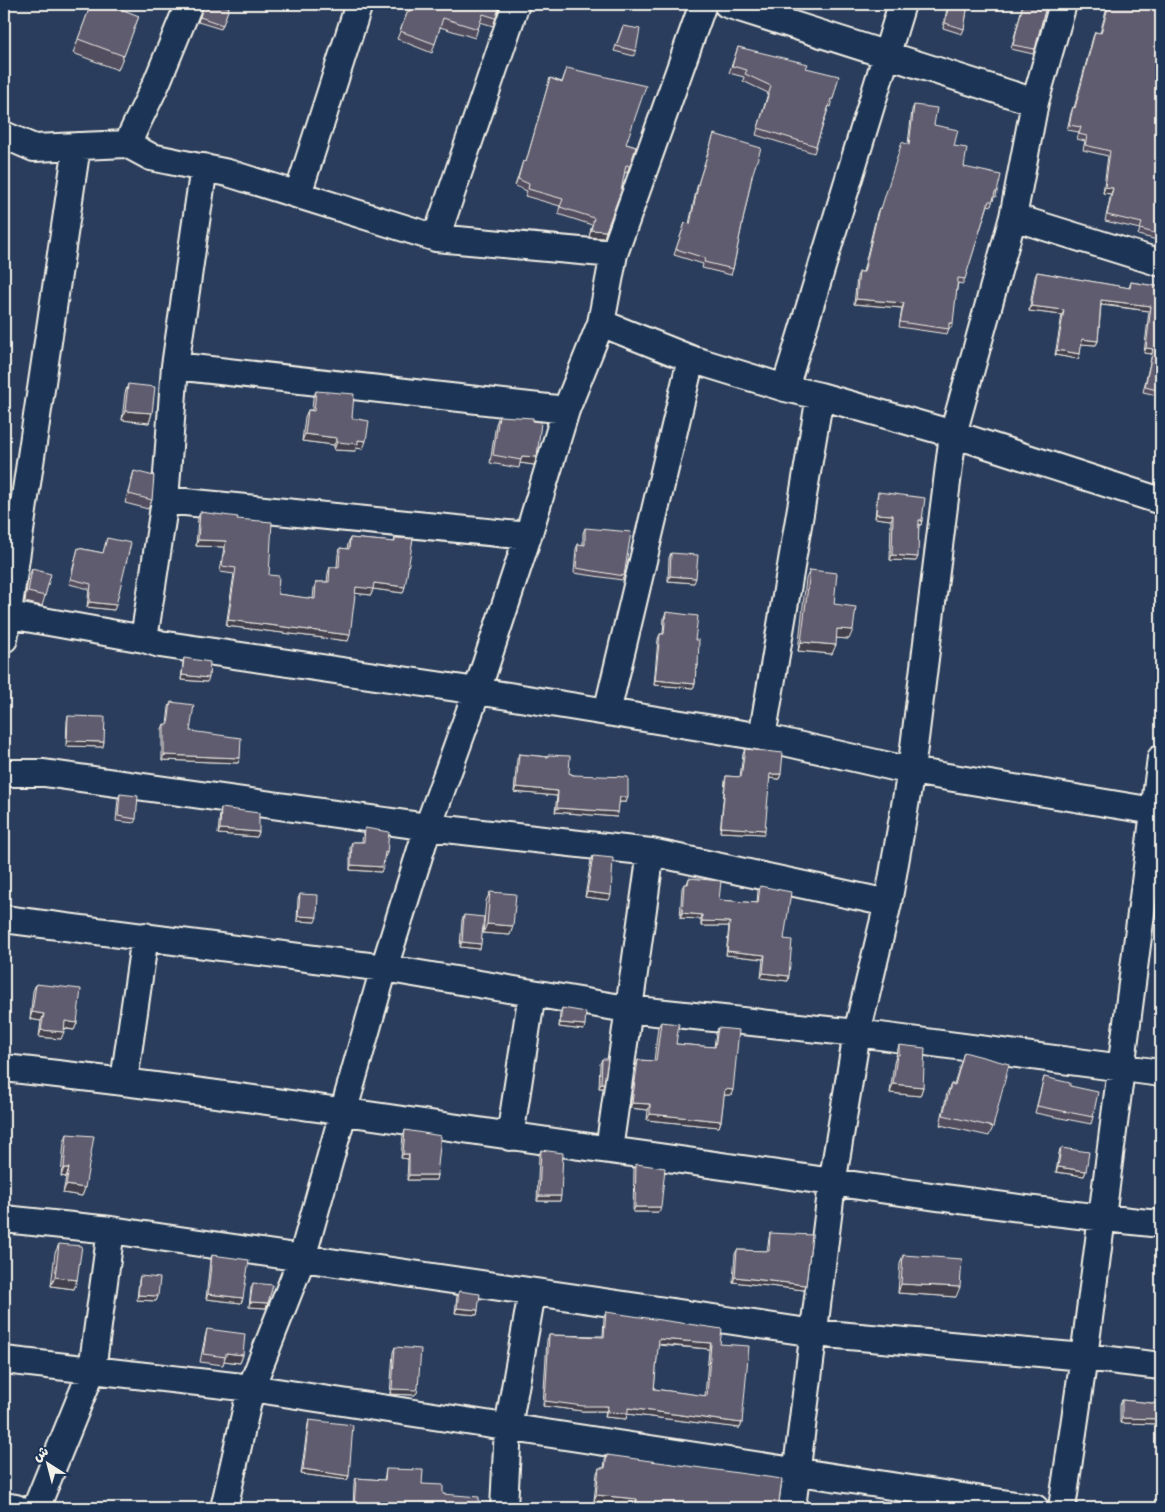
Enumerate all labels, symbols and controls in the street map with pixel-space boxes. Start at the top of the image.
north arrow [22,1440,72,1490]
text: ش [28,1441,52,1465]

